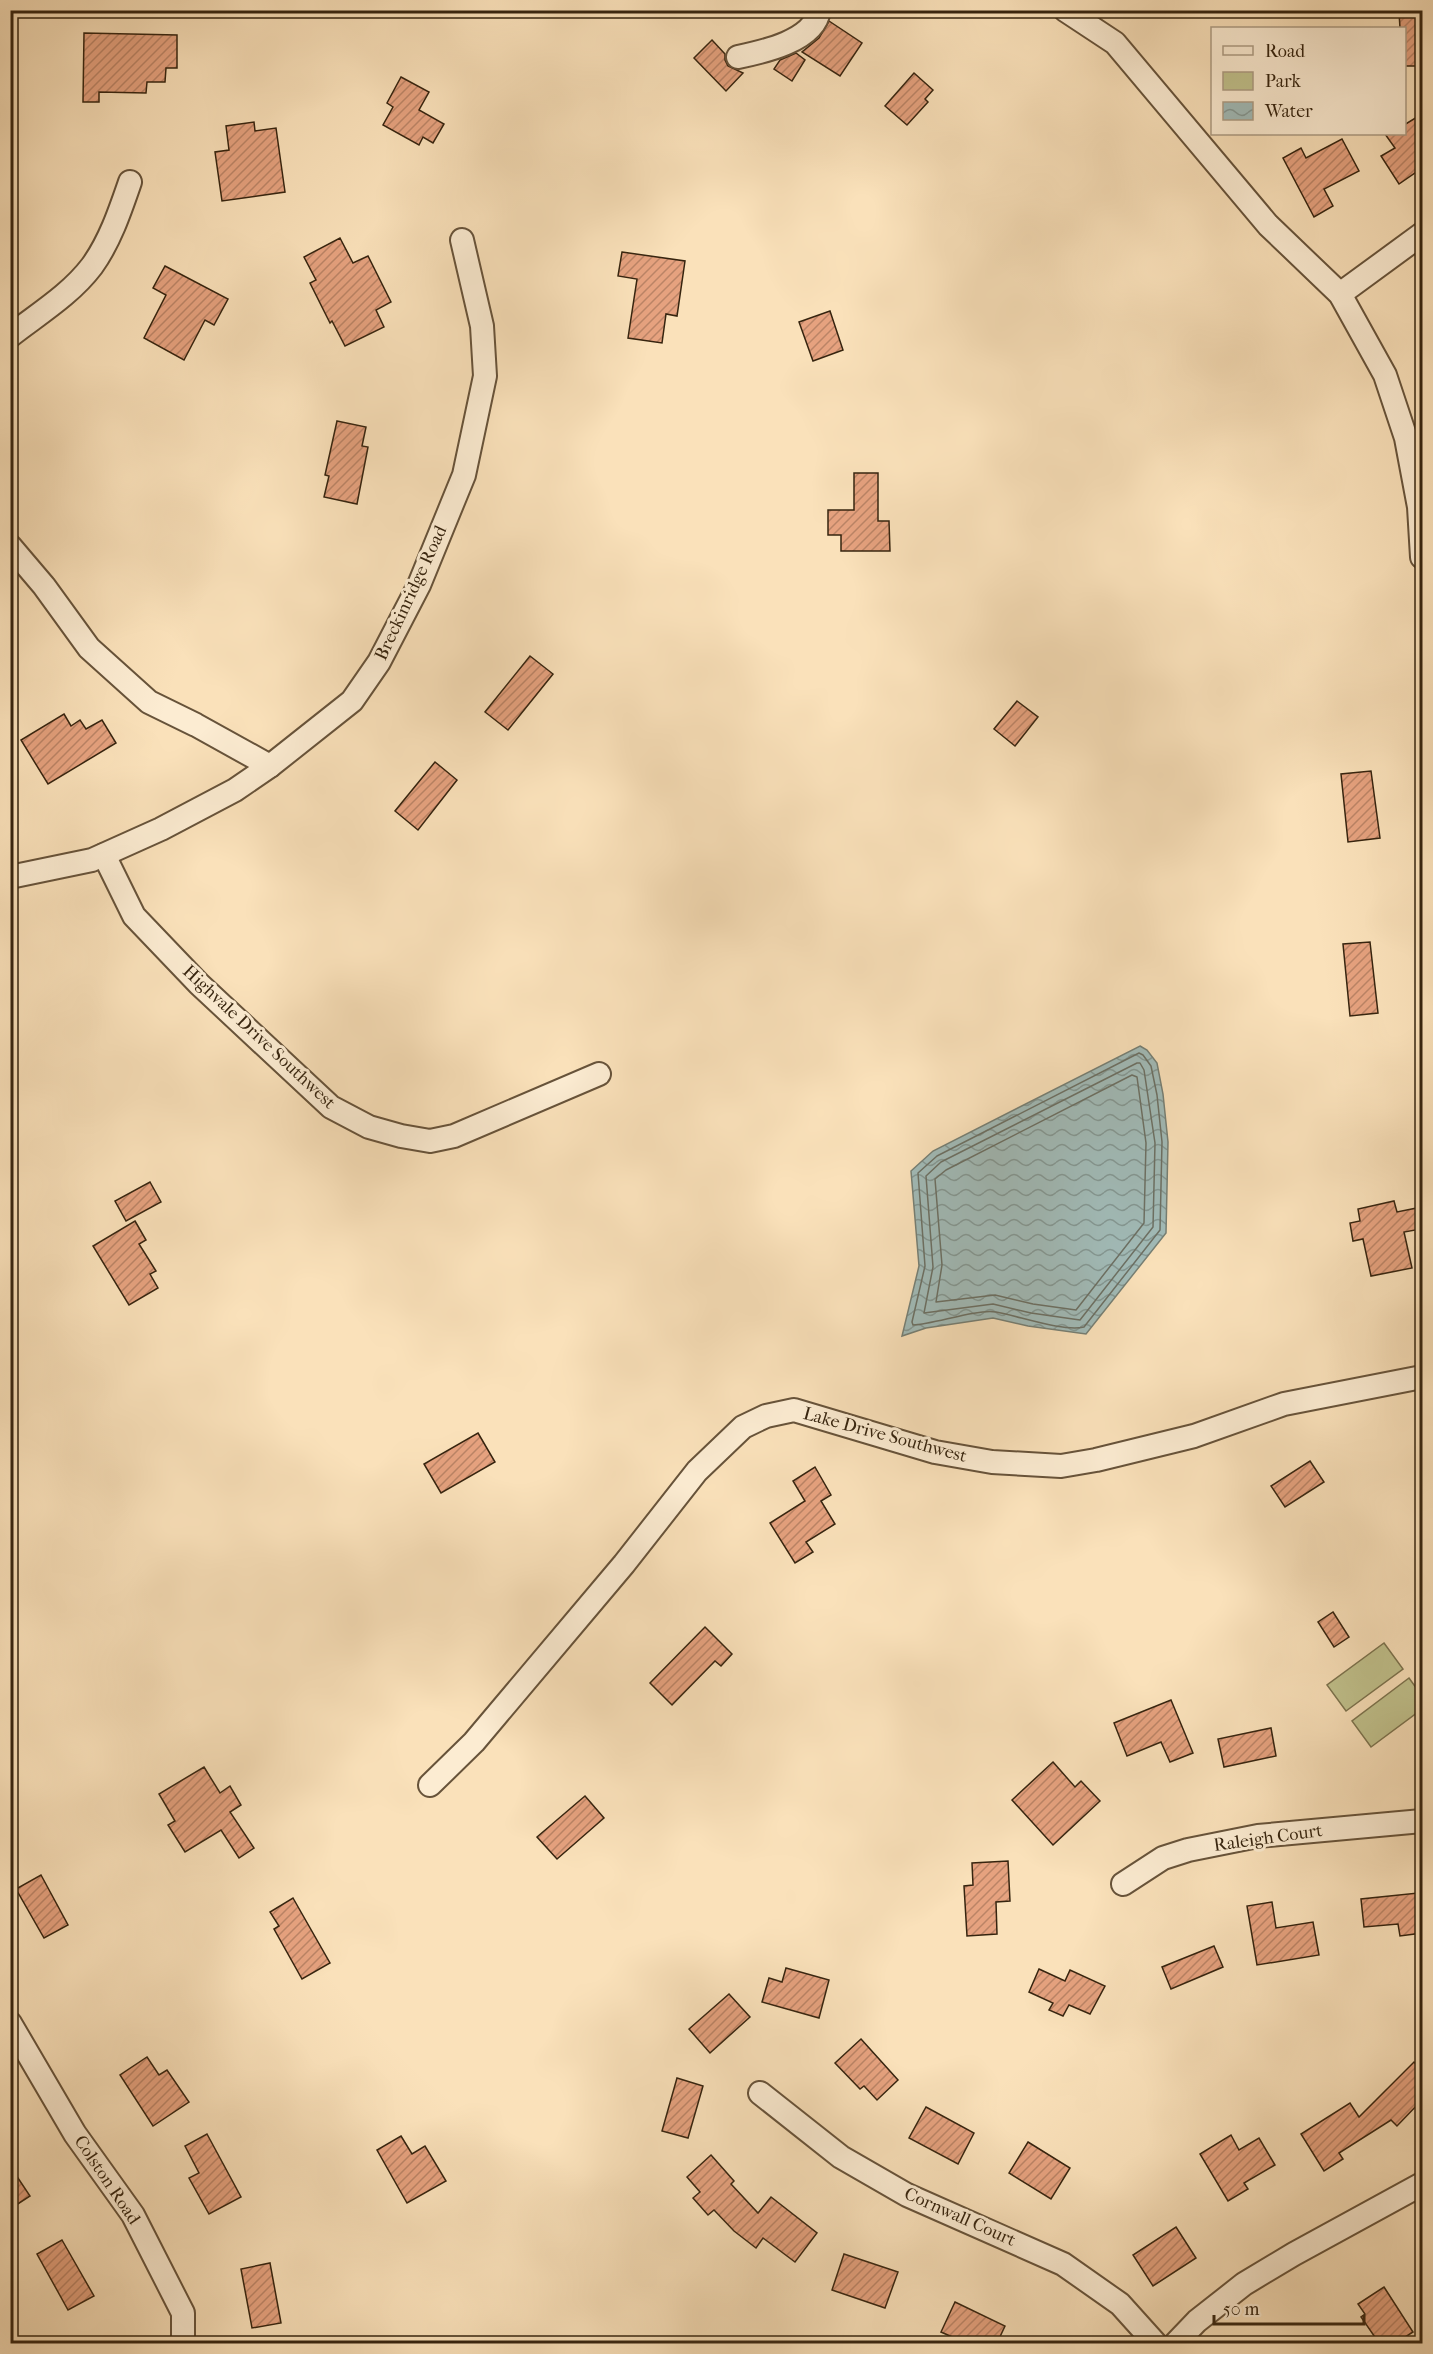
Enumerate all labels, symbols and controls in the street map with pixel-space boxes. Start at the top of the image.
legend [1211,27,1406,135]
text: Road [1265,41,1305,62]
text: Park [1265,71,1302,92]
text: Water [1264,101,1313,122]
street label: Breckinridge Road [371,522,451,664]
street label: Highvale Drive Southwest [178,961,340,1114]
street label: Lake Drive Southwest [801,1403,970,1467]
street label: Raleigh Court [1212,1820,1324,1856]
street label: Colston Road [70,2132,144,2229]
street label: Cornwall Court [901,2183,1019,2251]
scale bar [1214,2288,1364,2326]
text: 50 m [1223,2299,1260,2320]

